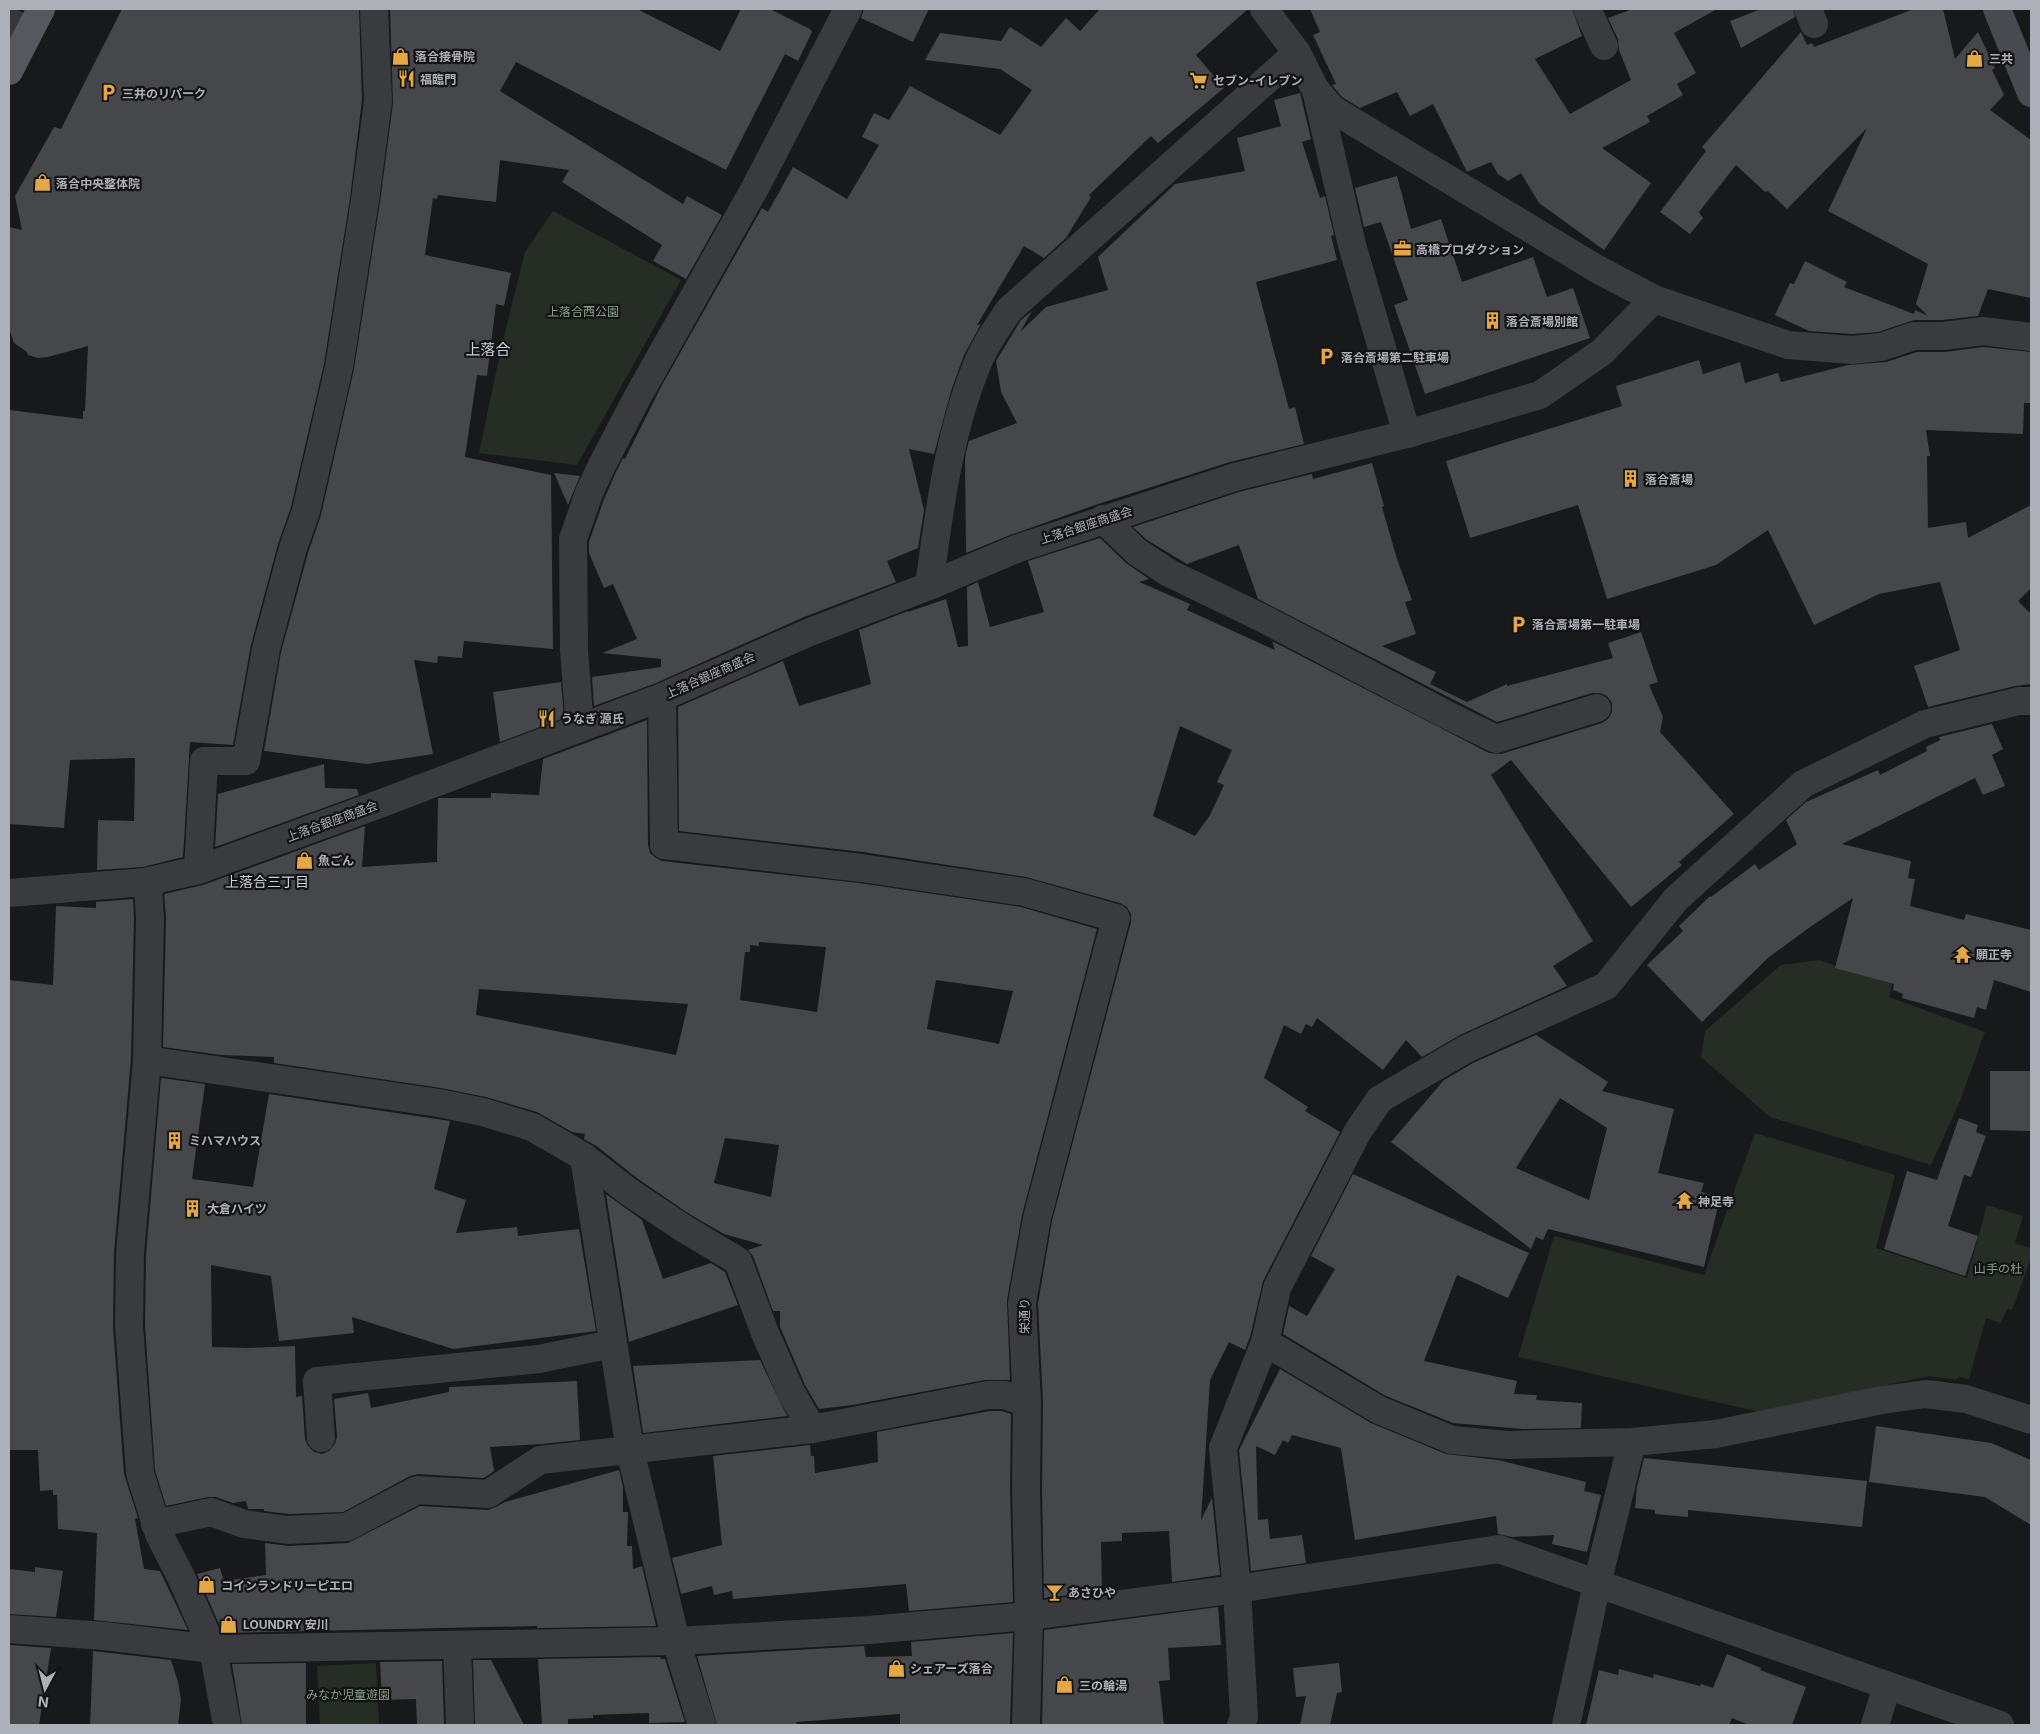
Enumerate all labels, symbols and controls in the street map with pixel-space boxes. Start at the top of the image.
shop icon: 落合接骨院 [391,46,411,66]
shop icon: 三共 [1965,48,1985,68]
place label: 落合接骨院 [415,49,475,64]
place label: 三共 [1989,51,2013,66]
restaurant icon: 福臨門 [396,69,416,89]
supermarket icon: セブン-イレブン [1189,70,1209,90]
place label: 福臨門 [420,72,456,87]
place label: セブン-イレブン [1213,73,1303,88]
parking icon: 三井のリパーク [98,83,118,103]
place label: 三井のリパーク [122,86,206,101]
shop icon: 落合中央整体院 [32,173,52,193]
place label: 落合中央整体院 [56,176,140,191]
office icon: 高橋プロダクション [1392,239,1412,259]
place label: 高橋プロダクション [1416,242,1524,257]
park label: 上落合西公園 [547,304,619,319]
building icon: 落合斎場別館 [1482,311,1502,331]
place label: 落合斎場別館 [1506,314,1578,329]
district label: 上落合 [465,340,511,359]
parking icon: 落合斎場第二駐車場 [1317,347,1337,367]
place label: 落合斎場第二駐車場 [1341,350,1449,365]
building icon: 落合斎場 [1621,469,1641,489]
place label: 落合斎場 [1645,472,1693,487]
street label: 上落合銀座商盛会 [1038,503,1134,547]
parking icon: 落合斎場第一駐車場 [1508,614,1528,634]
place label: 落合斎場第一駐車場 [1532,617,1640,632]
street label: 上落合銀座商盛会 [663,649,757,701]
restaurant icon: うなぎ 源氏 [537,708,557,728]
place label: うなぎ 源氏 [561,711,624,726]
street label: 上落合銀座商盛会 [284,798,380,844]
shop icon: 魚ごん [294,850,314,870]
place label: 魚ごん [318,853,354,868]
district label: 上落合三丁目 [225,873,309,890]
temple icon: 願正寺 [1952,944,1972,964]
place label: 願正寺 [1976,947,2012,962]
building icon: ミハマハウス [165,1130,185,1150]
place label: ミハマハウス [189,1133,261,1148]
temple icon: 神足寺 [1674,1191,1694,1211]
place label: 神足寺 [1698,1194,1734,1209]
building icon: 大倉ハイツ [183,1198,203,1218]
place label: 大倉ハイツ [207,1201,267,1216]
park label: 山手の杜 [1974,1261,2022,1276]
street label: 栄通り [1017,1298,1032,1334]
shop icon: コインランドリーピエロ [197,1575,217,1595]
place label: コインランドリーピエロ [221,1578,353,1593]
bar icon: あさひや [1044,1582,1064,1602]
place label: あさひや [1068,1585,1116,1600]
shop icon: LOUNDRY 安川 [219,1614,239,1634]
place label: LOUNDRY 安川 [243,1617,328,1632]
shop icon: シェアーズ落合 [886,1658,906,1678]
place label: シェアーズ落合 [910,1661,993,1676]
north arrow [20,1664,70,1714]
shop icon: 三の輪湯 [1055,1675,1075,1695]
place label: 三の輪湯 [1079,1678,1127,1693]
park label: みなか児童遊園 [306,1687,390,1702]
text: N [37,1693,50,1711]

